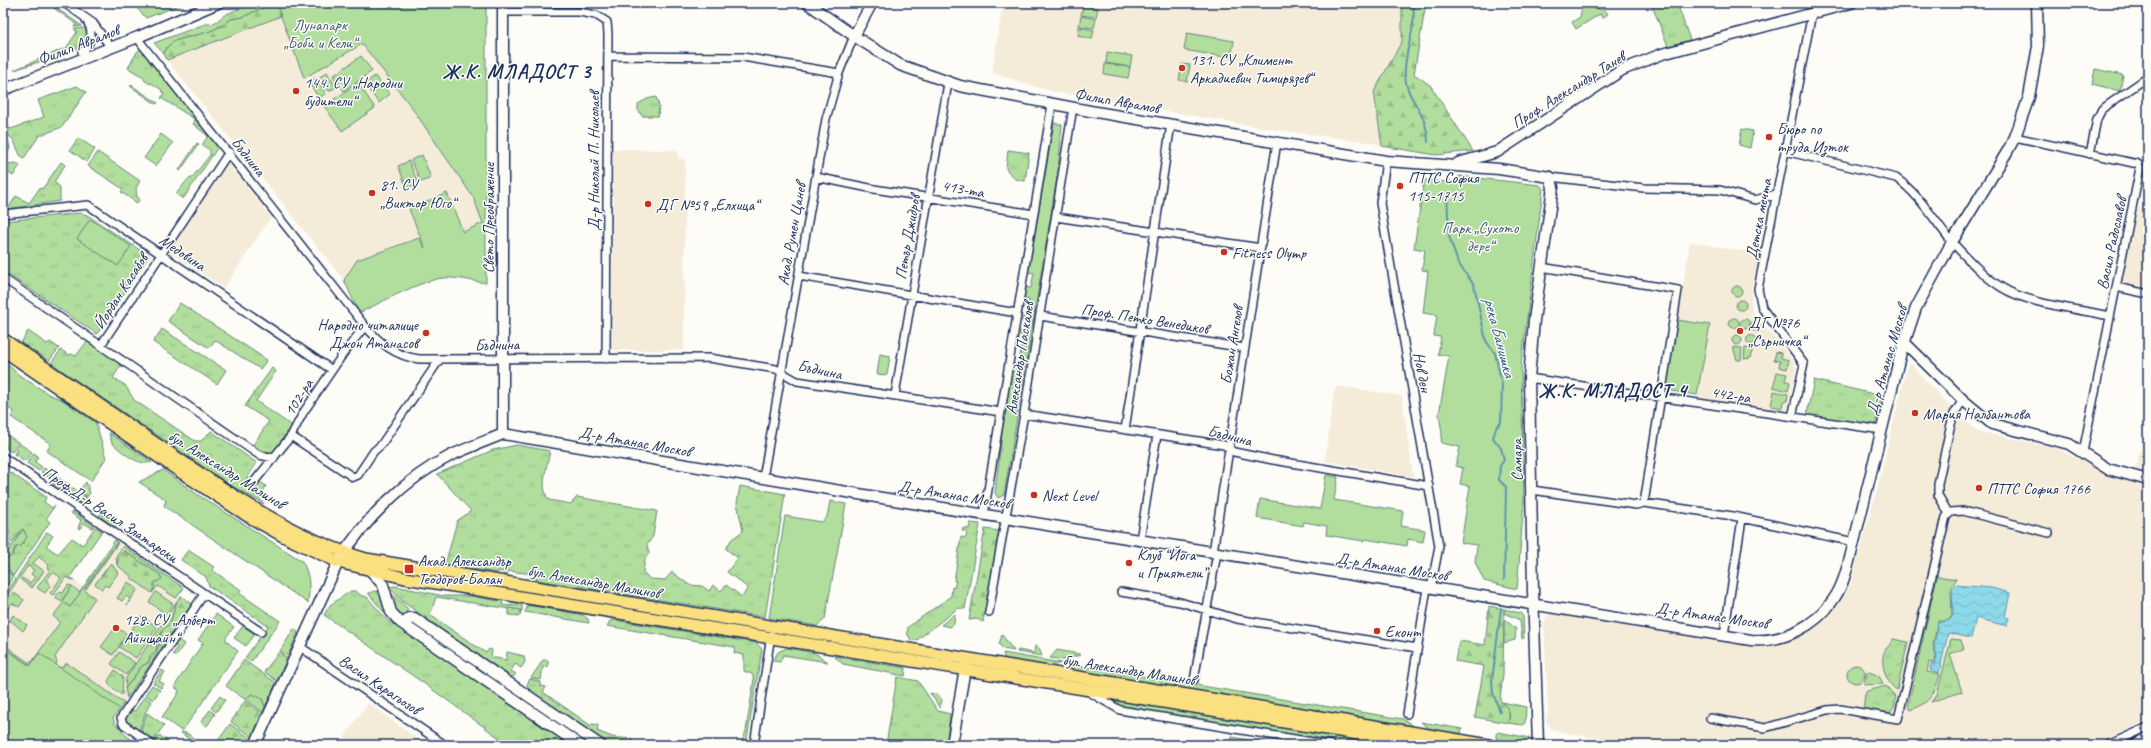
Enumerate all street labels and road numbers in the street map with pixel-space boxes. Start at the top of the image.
street label: Филип Аврамов [35,19,125,70]
street label: Проф. Александър Танев [1508,45,1632,133]
street label: Филип Аврамов [1073,84,1164,119]
street label: Д-р Николай П. Николаев [584,88,604,231]
street label: Бъднина [227,133,271,181]
street label: Свето Преображение [479,161,499,273]
street label: 413-та [940,175,986,203]
street label: Детска мечта [1741,176,1777,261]
street label: Акад. Румен Цанев [773,177,812,287]
street label: Петър Джидров [891,190,926,281]
street label: Васил Радославов [2092,191,2132,291]
street label: Медовина [155,230,210,276]
street label: Йордан Касабов [89,247,154,333]
street label: Александър Паскалев [1001,297,1039,416]
street label: Проф. Петко Венедиков [1080,299,1213,339]
street label: Д-р Атанас Москов [1862,299,1913,417]
street label: Божан Ангелов [1216,302,1248,386]
street label: Бъднина [475,335,521,355]
street label: Нов ден [1408,351,1436,395]
street label: Бъднина [796,356,845,385]
street label: 102-ра [280,374,318,420]
street label: 442-ра [1710,382,1753,408]
street label: Бъднина [1206,421,1255,451]
street label: Д-р Атанас Москов [577,422,696,462]
street label: бул. Александър Малинов [165,426,292,516]
street label: Самара [1507,437,1527,481]
street label: Проф.Д-р Васил Златарски [39,462,182,568]
street label: Д-р Атанас Москов [896,476,1015,514]
street label: Д-р Атанас Москов [1334,548,1453,586]
street label: бул. Александър Малинов [526,561,665,604]
street label: Д-р Атанас Москов [1654,598,1773,634]
street label: Васил Карагьозов [335,650,427,722]
street label: бул. Александър Малинов [1061,650,1200,691]

